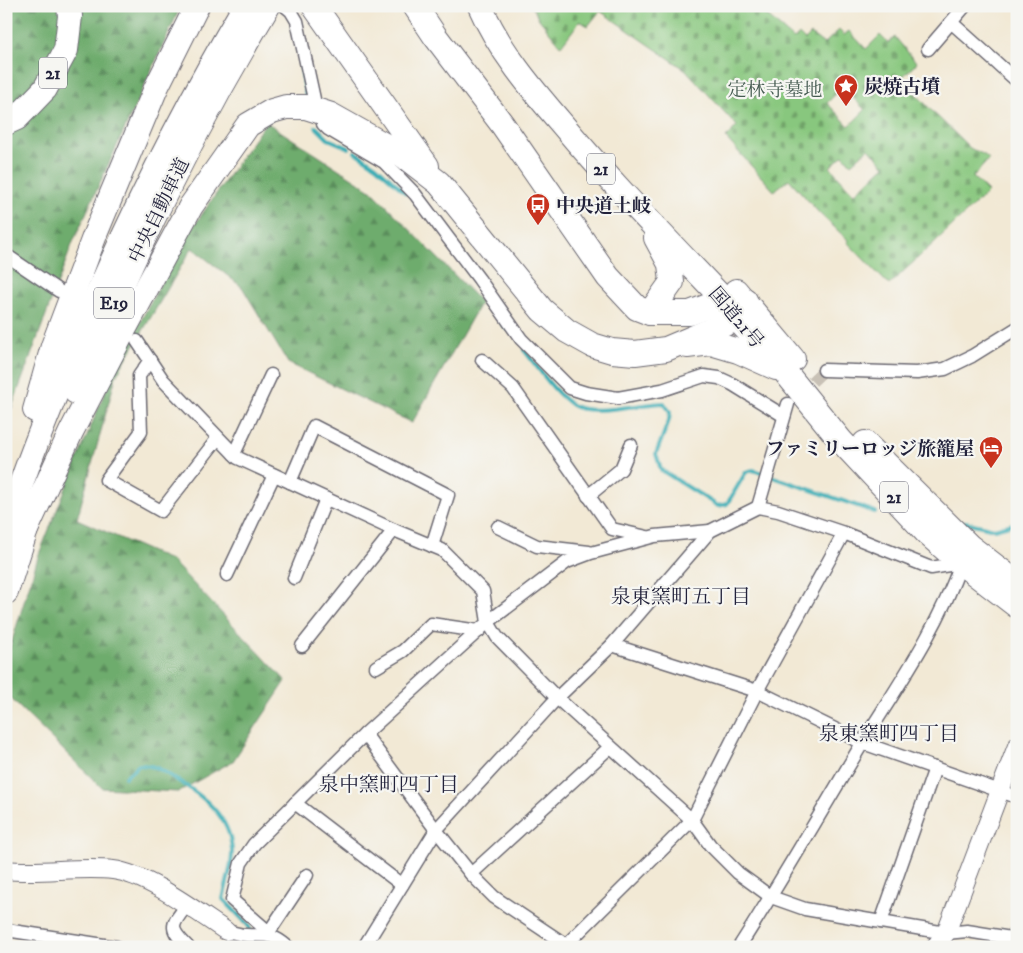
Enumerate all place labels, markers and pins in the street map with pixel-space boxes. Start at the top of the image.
place icon: 炭焼古墳 [833,73,859,107]
place label: 炭焼古墳 [864,76,940,99]
bus stop icon: 中央道土岐 [525,192,551,226]
place label: 中央道土岐 [556,195,651,218]
hotel icon: ファミリーロッジ旅籠屋 [978,435,1004,469]
place label: ファミリーロッジ旅籠屋 [766,438,974,461]

